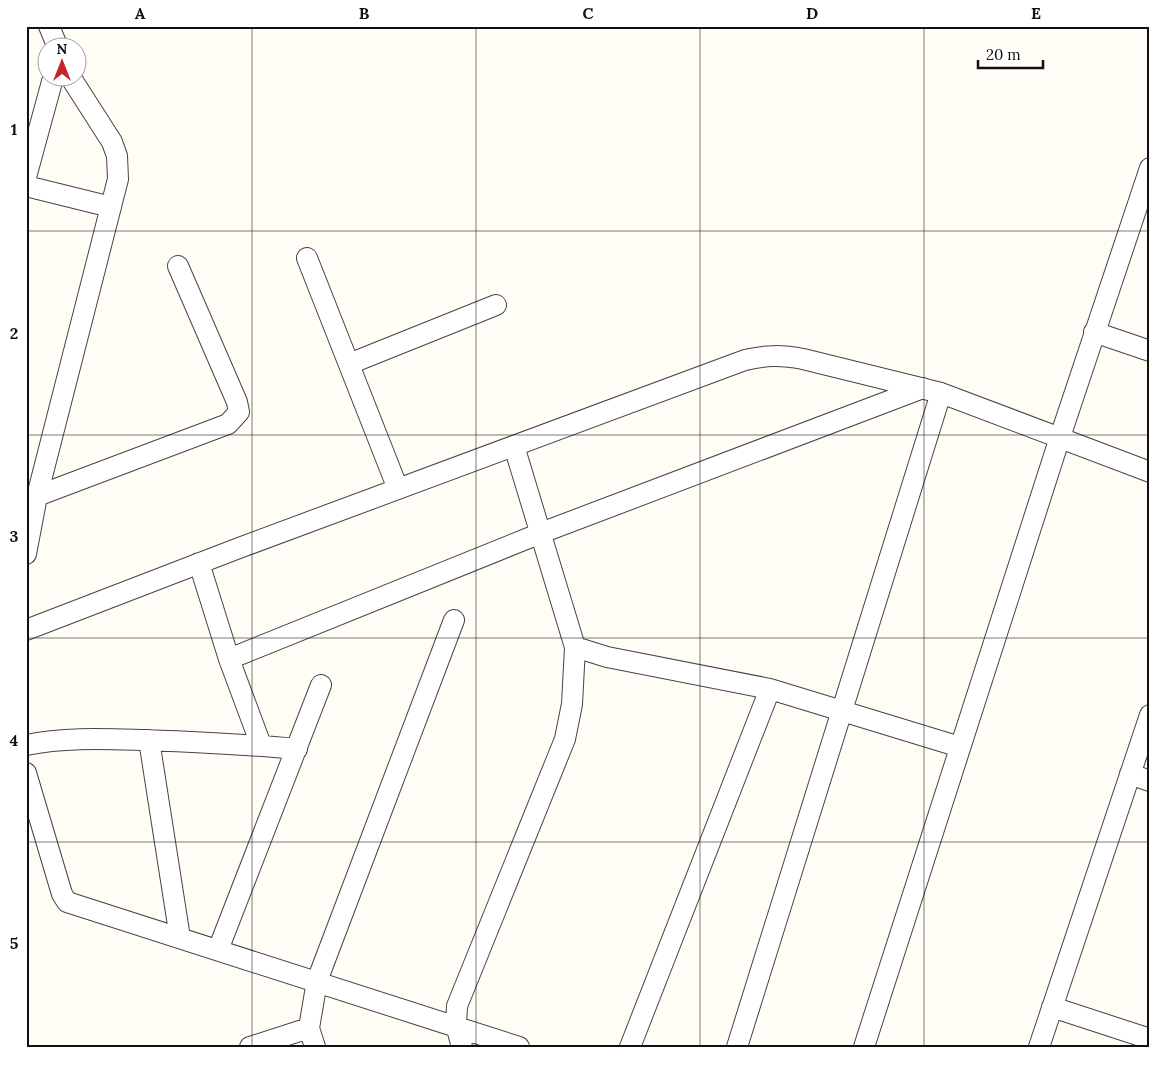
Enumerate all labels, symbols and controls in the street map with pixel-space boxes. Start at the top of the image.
text: A [135,3,146,23]
text: B [359,3,370,23]
text: C [582,3,594,23]
text: D [806,3,818,23]
text: E [1031,3,1041,23]
north arrow [38,38,88,88]
scale bar [978,38,1044,70]
text: N [57,40,68,58]
text: 20 m [986,45,1021,64]
text: 1 [11,119,17,139]
text: 2 [10,323,18,343]
text: 3 [10,526,19,546]
text: 4 [10,730,19,750]
text: 5 [10,933,19,953]

